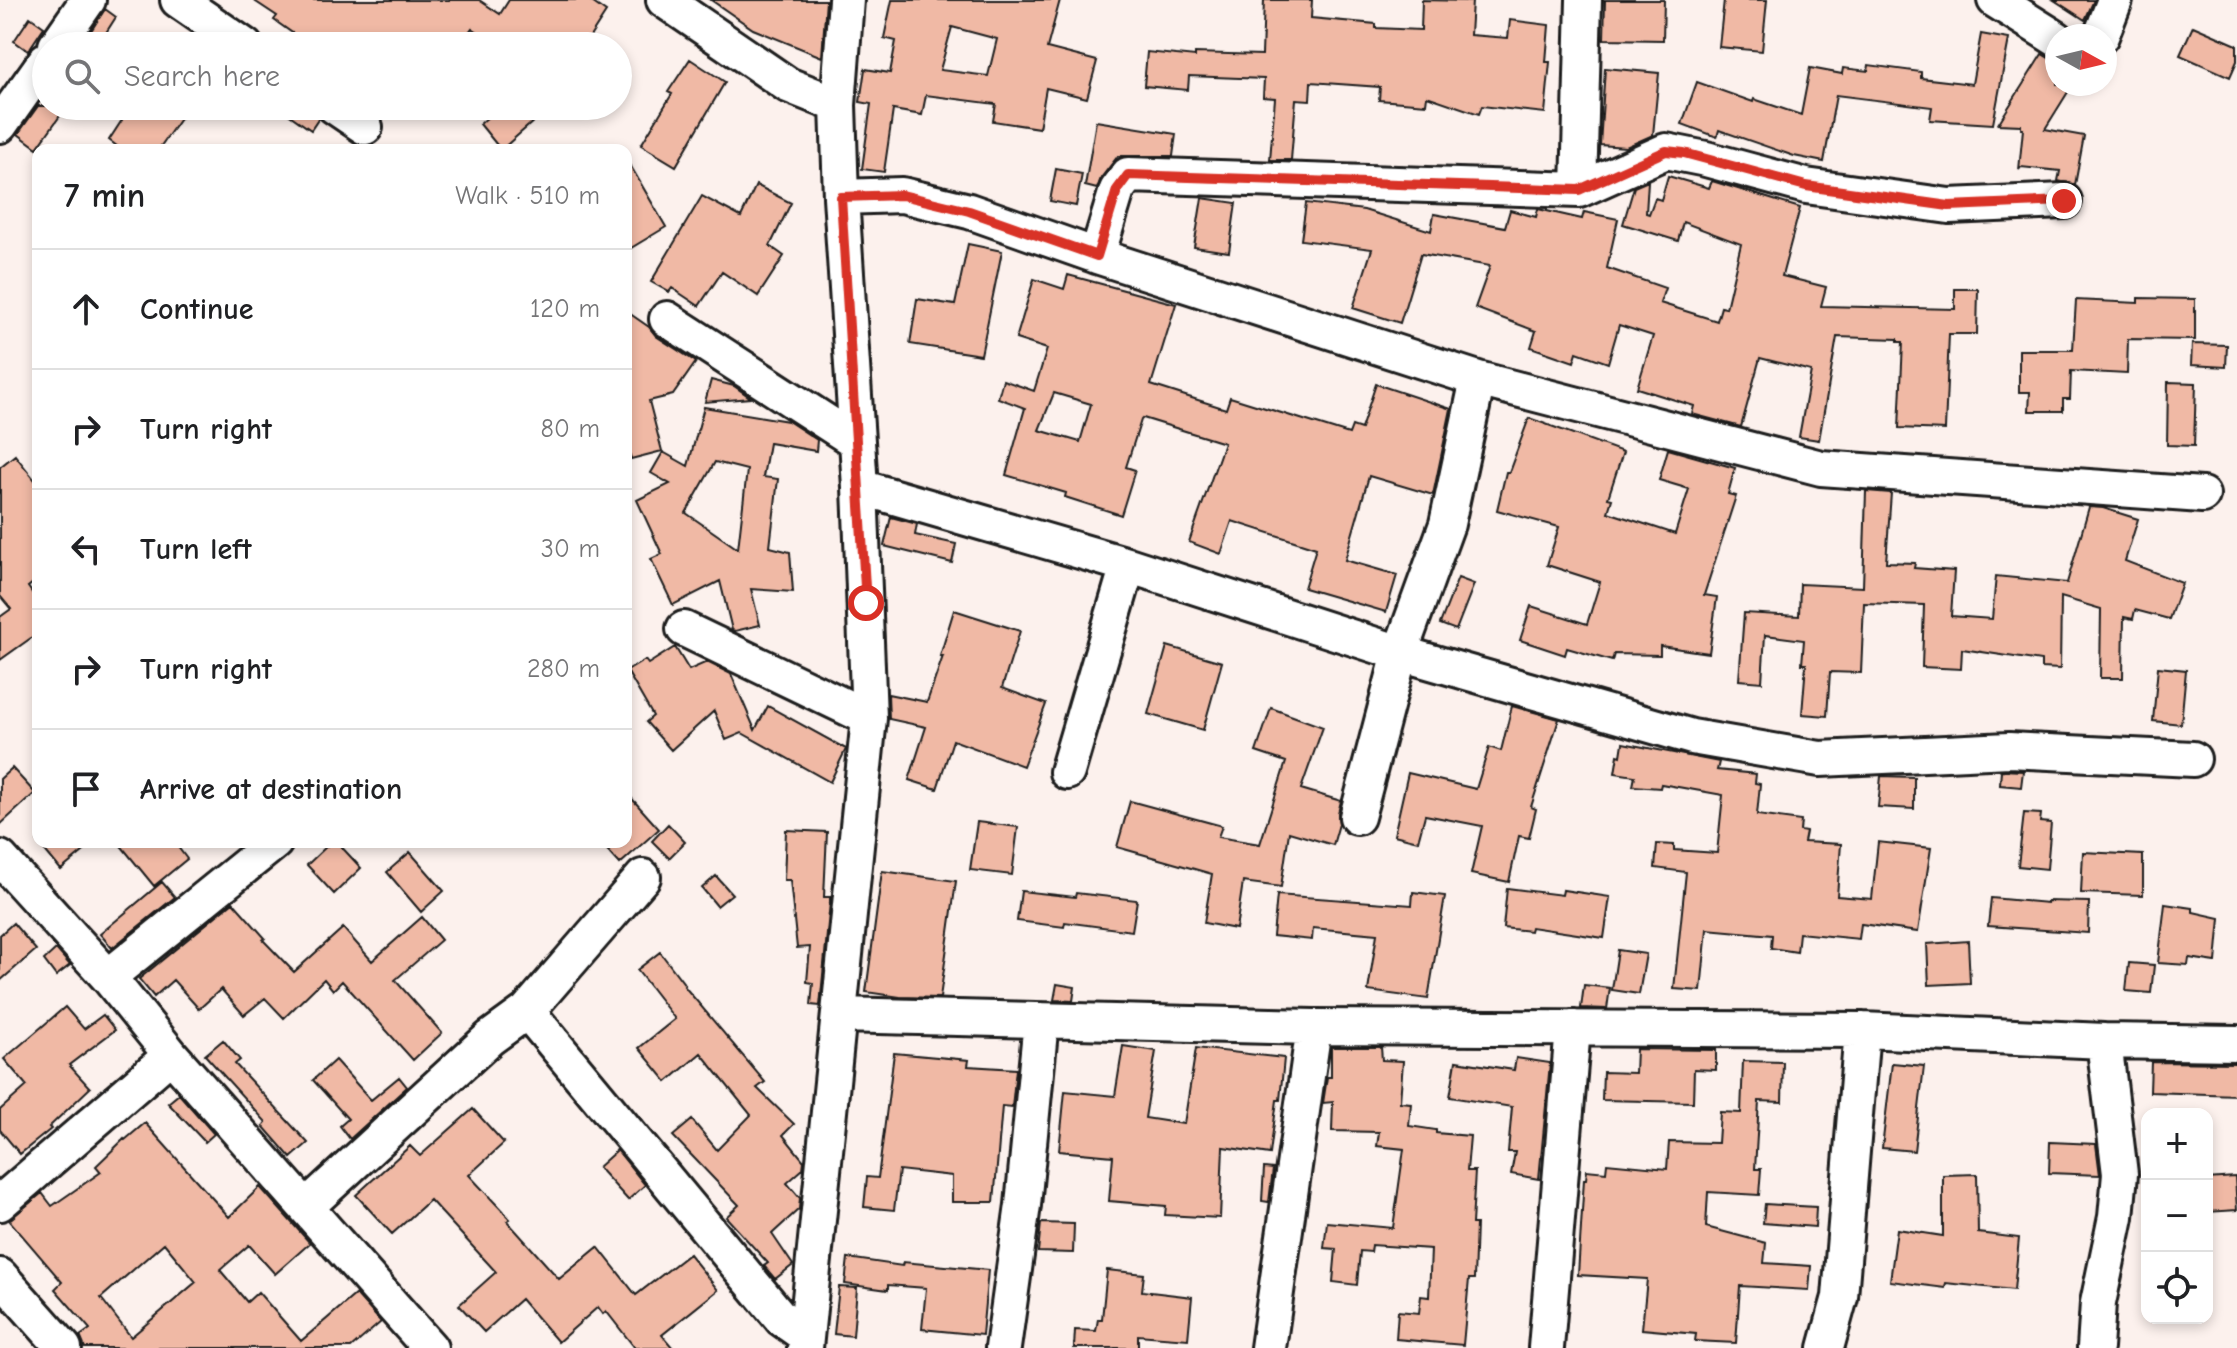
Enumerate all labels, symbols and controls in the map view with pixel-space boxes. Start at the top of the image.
north arrow [2045,24,2117,96]
search box [32,32,632,120]
icon: search [60,54,104,98]
text: Search here [124,59,280,94]
text: 7 min [64,176,145,216]
text: Walk · 510 m [455,181,600,211]
route end [2046,183,2082,219]
icon: ahead [64,287,108,331]
text: Continue [140,292,254,327]
text: 120 m [530,294,600,324]
icon: right [64,407,108,451]
text: Turn right [140,412,272,447]
text: 80 m [541,414,600,444]
icon: left [64,527,108,571]
text: Turn left [140,532,252,567]
text: 30 m [541,534,600,564]
route start [848,585,884,621]
icon: right [64,647,108,691]
text: Turn right [140,652,272,687]
text: 280 m [527,654,600,684]
icon: arrive [64,767,108,811]
text: Arrive at destination [140,772,402,807]
map controls [2141,1108,2213,1324]
button: + [2141,1108,2213,1180]
button: − [2141,1180,2213,1252]
button: locate [2141,1252,2213,1324]

